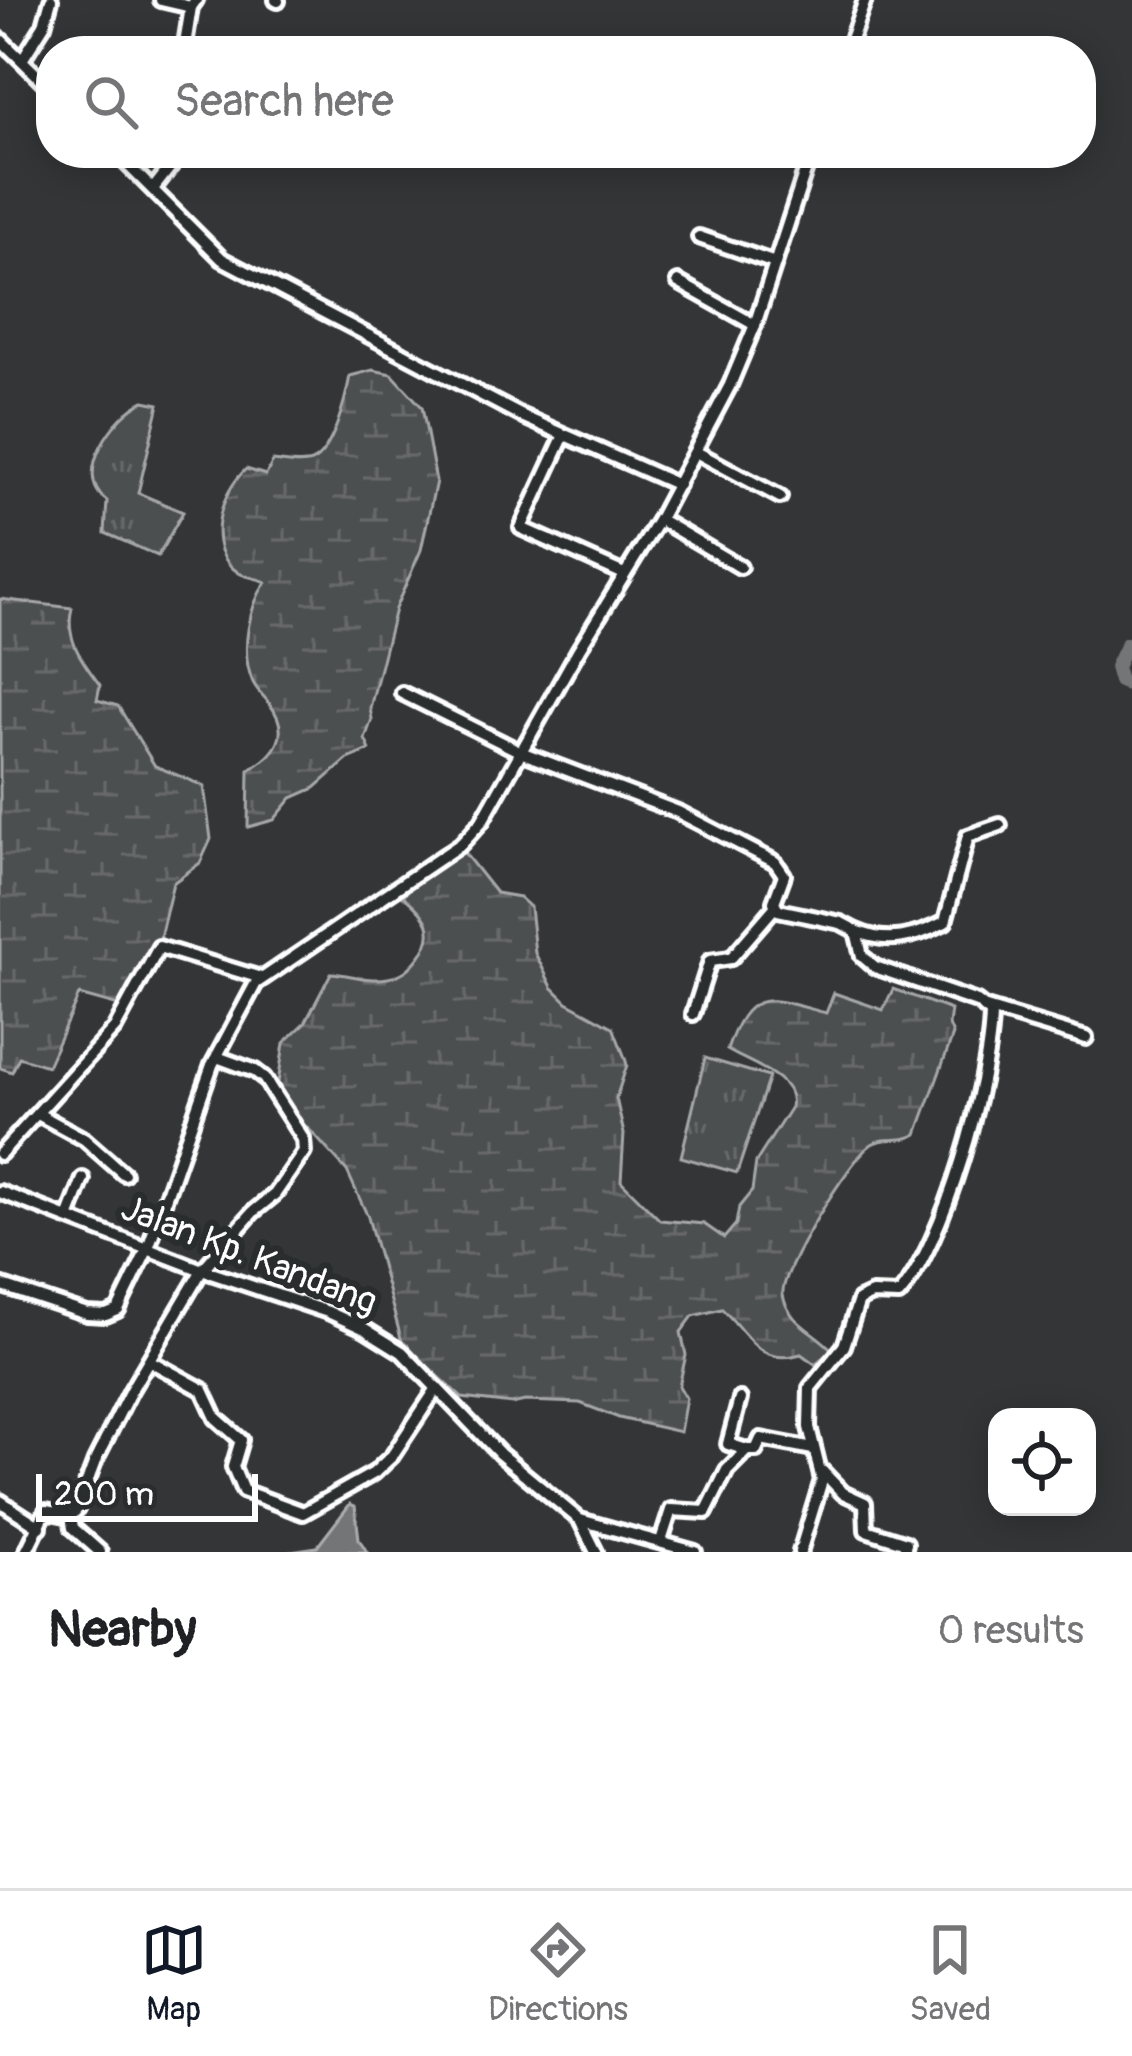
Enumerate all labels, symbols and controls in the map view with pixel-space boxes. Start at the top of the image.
search box [36,36,1096,168]
icon: search [78,69,144,135]
text: Search here [174,74,394,130]
street label: Jalan Kp. Kandang [115,1186,383,1324]
map controls [988,1408,1096,1516]
button: locate [988,1408,1096,1516]
scale bar [36,1468,258,1521]
text: 200 m [54,1474,154,1515]
text: Nearby [48,1598,196,1662]
text: 0 results [938,1606,1084,1655]
tab: Map [141,1917,207,2030]
tab: Directions [488,1917,628,2030]
tab: Saved [909,1917,991,2030]

